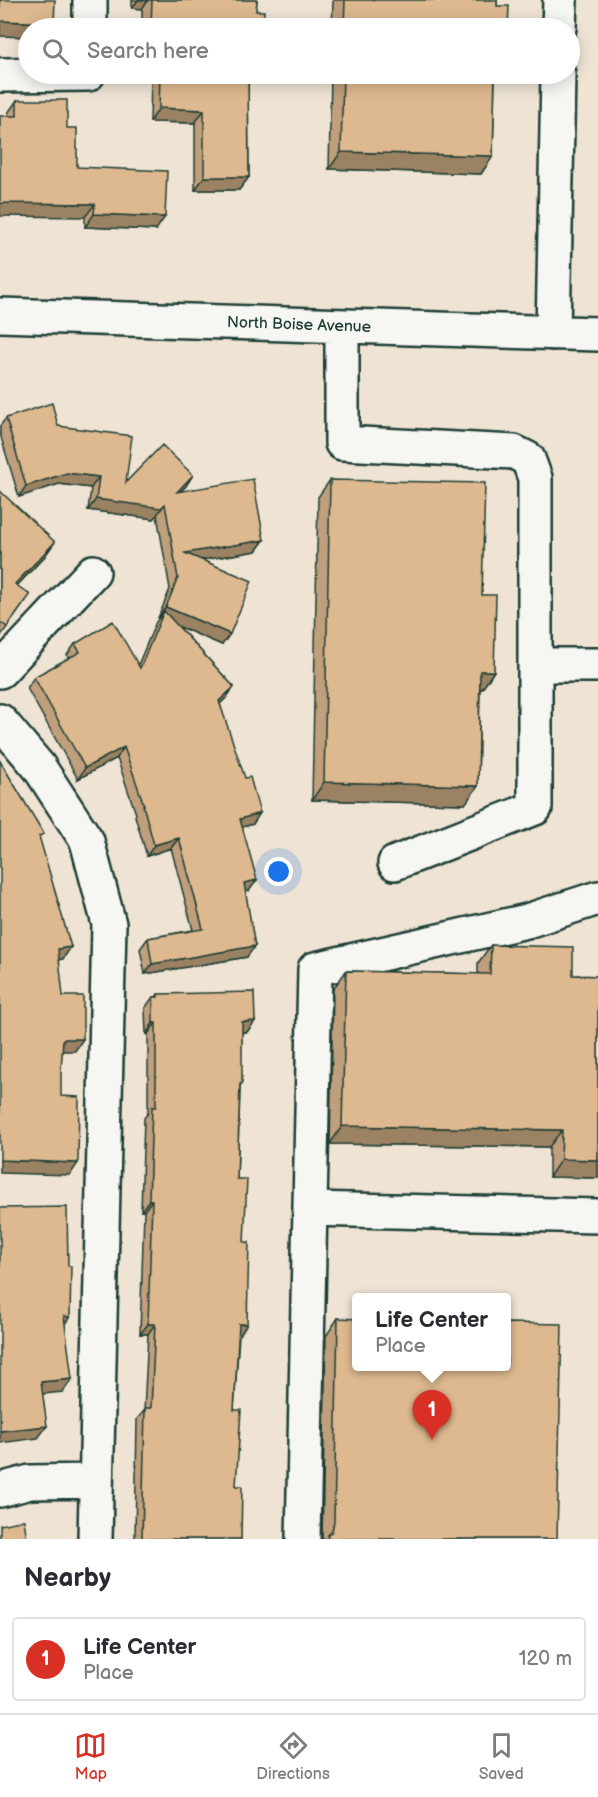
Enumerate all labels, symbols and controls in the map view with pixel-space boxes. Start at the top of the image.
search box [18,18,580,84]
icon: search [39,35,72,68]
text: Search here [87,38,209,65]
street label: North Boise Avenue [227,313,372,337]
your location [264,857,293,886]
popup [352,1293,511,1371]
text: Life Center [375,1307,488,1334]
text: Place [375,1334,426,1358]
pin: 1 [412,1390,452,1440]
text: Nearby [24,1563,111,1594]
text: Life Center [83,1634,196,1661]
text: 1 [41,1647,50,1671]
text: 120 m [519,1647,572,1671]
text: Place [83,1661,134,1685]
tab: Map [74,1729,107,1784]
tab: Directions [256,1729,330,1784]
tab: Saved [479,1729,524,1784]

